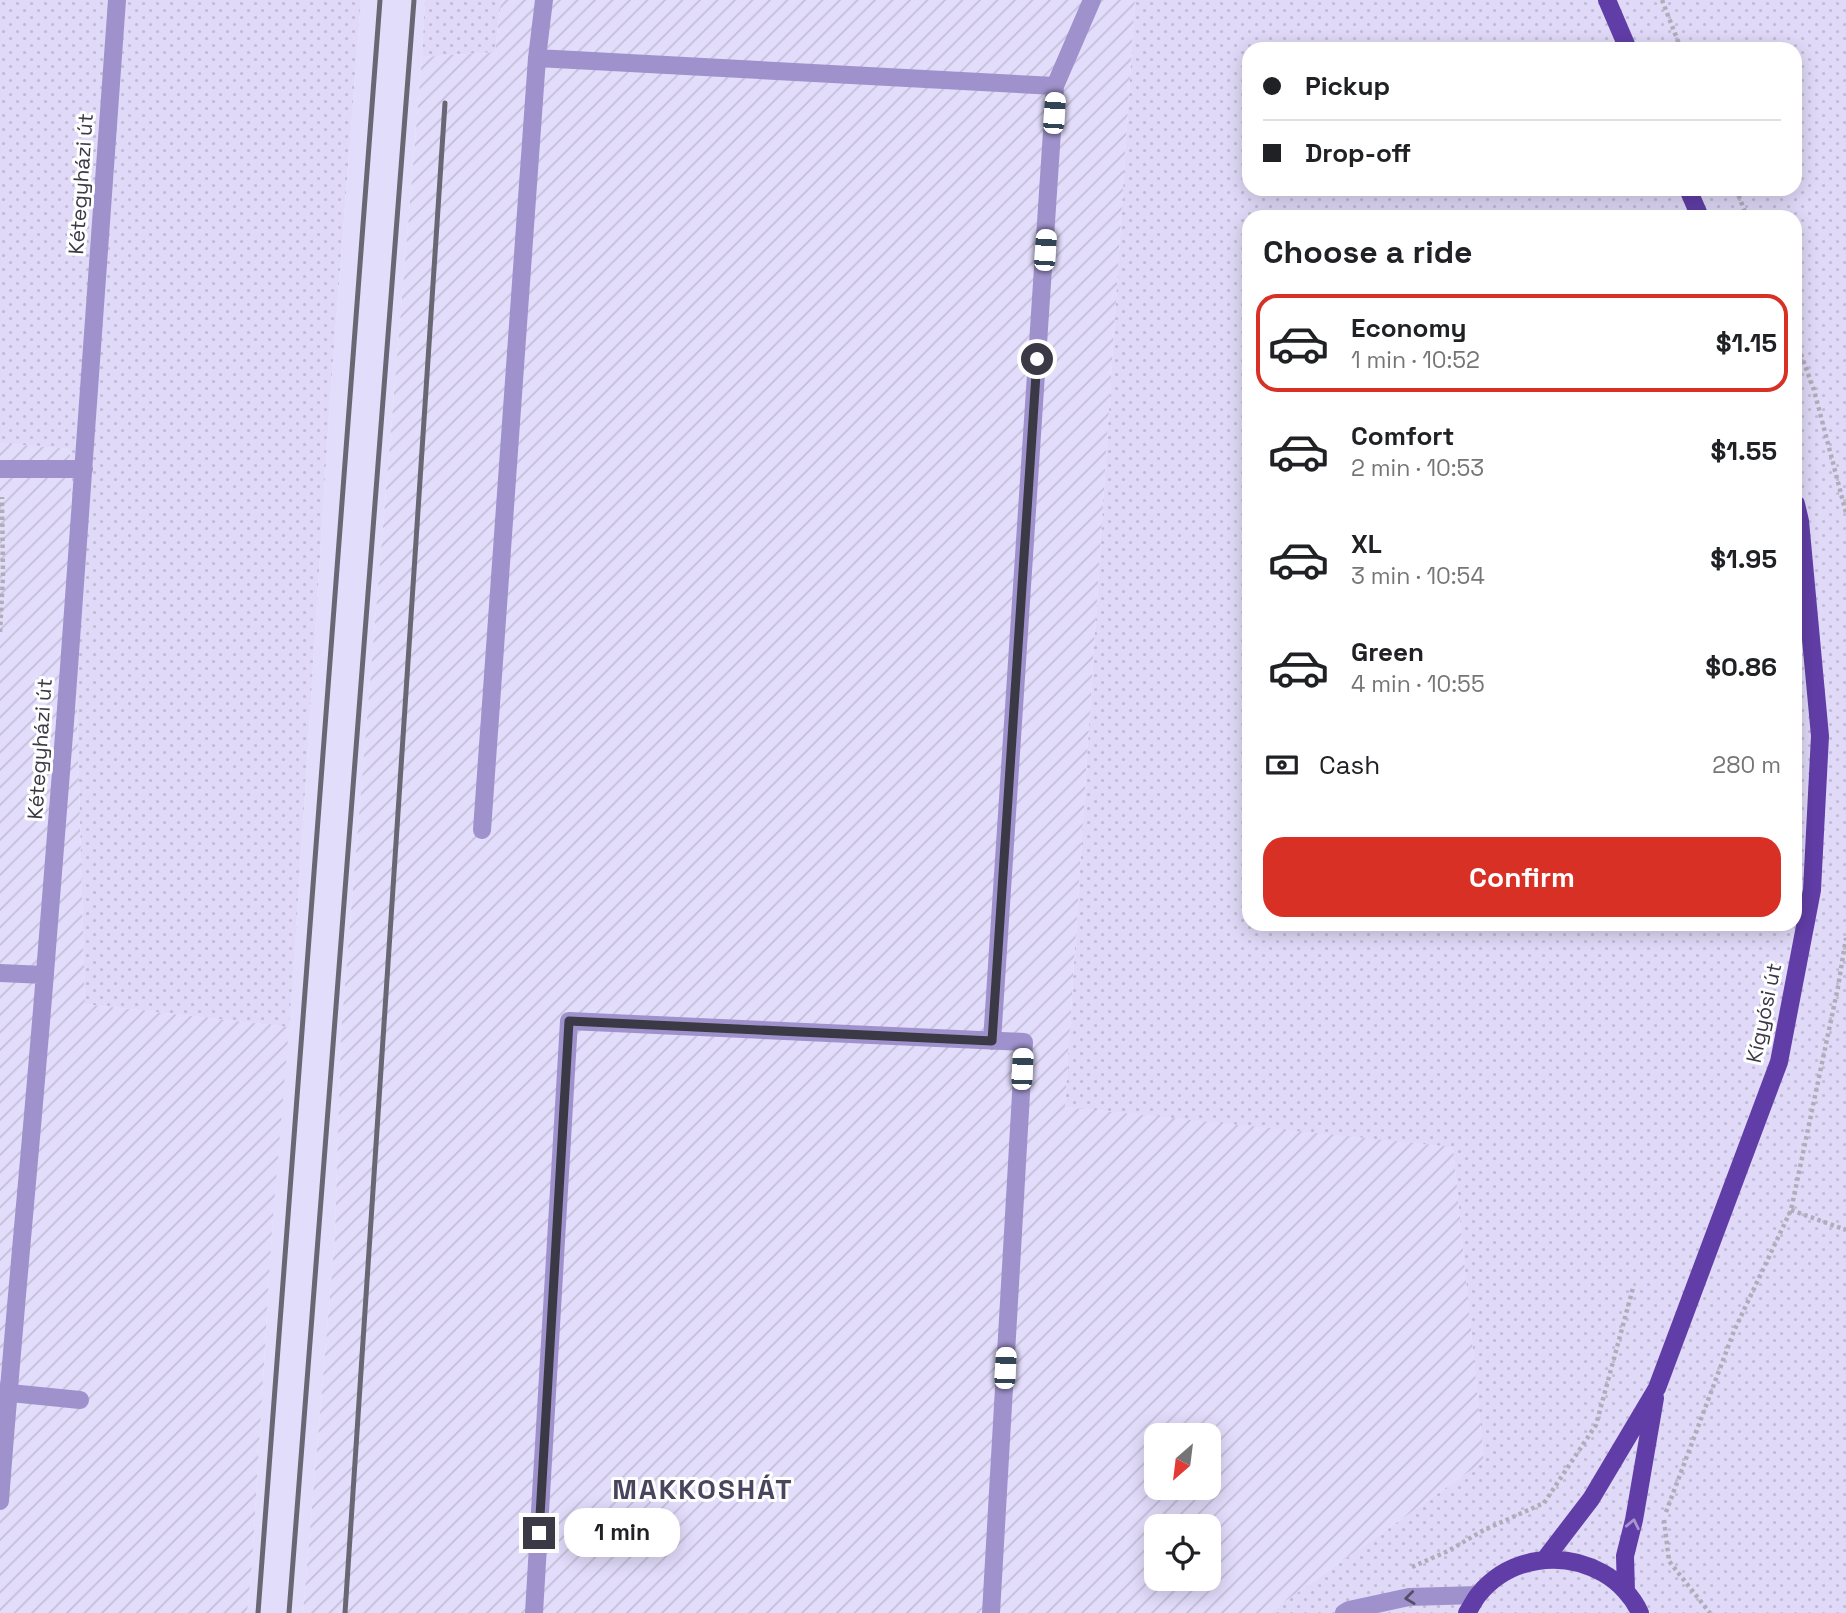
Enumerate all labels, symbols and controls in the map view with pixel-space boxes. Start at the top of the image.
text: Pickup [1305,69,1390,103]
car [1043,91,1066,135]
street label: Kétegyházi út [62,112,99,255]
text: Drop-off [1305,136,1411,170]
car [1034,228,1057,272]
text: Choose a ride [1263,232,1473,272]
text: Economy [1351,311,1467,345]
icon: car [1267,312,1330,375]
text: $1.15 [1716,326,1777,360]
route start [1021,343,1053,375]
text: 1 min · 10:52 [1351,345,1480,375]
text: Comfort [1351,419,1454,453]
icon: car [1267,420,1330,483]
text: $1.55 [1711,434,1777,468]
text: 2 min · 10:53 [1351,453,1484,483]
text: XL [1351,527,1382,561]
icon: car [1267,528,1330,591]
text: $1.95 [1710,542,1777,576]
text: 3 min · 10:54 [1351,561,1485,591]
text: Green [1351,635,1424,669]
icon: car [1267,636,1330,699]
text: $0.86 [1705,650,1777,684]
text: 4 min · 10:55 [1351,669,1485,699]
street label: Kétegyházi út [21,677,58,820]
icon: cash [1263,746,1301,784]
text: Cash [1319,748,1380,782]
text: 280 m [1712,750,1781,780]
button: Confirm [1263,837,1781,917]
street label: Kígyósi út [1740,961,1787,1065]
car [1011,1047,1034,1091]
car [994,1346,1017,1390]
north arrow [1144,1423,1222,1500]
map controls [1144,1423,1221,1591]
district label: MAKKOSHÁT [612,1471,794,1507]
callout: 1 min [564,1508,679,1558]
button: locate [1144,1514,1221,1591]
route end [523,1517,555,1549]
text: 1 min [594,1517,650,1547]
one-way arrow [1624,1518,1639,1530]
one-way arrow [1404,1590,1416,1605]

